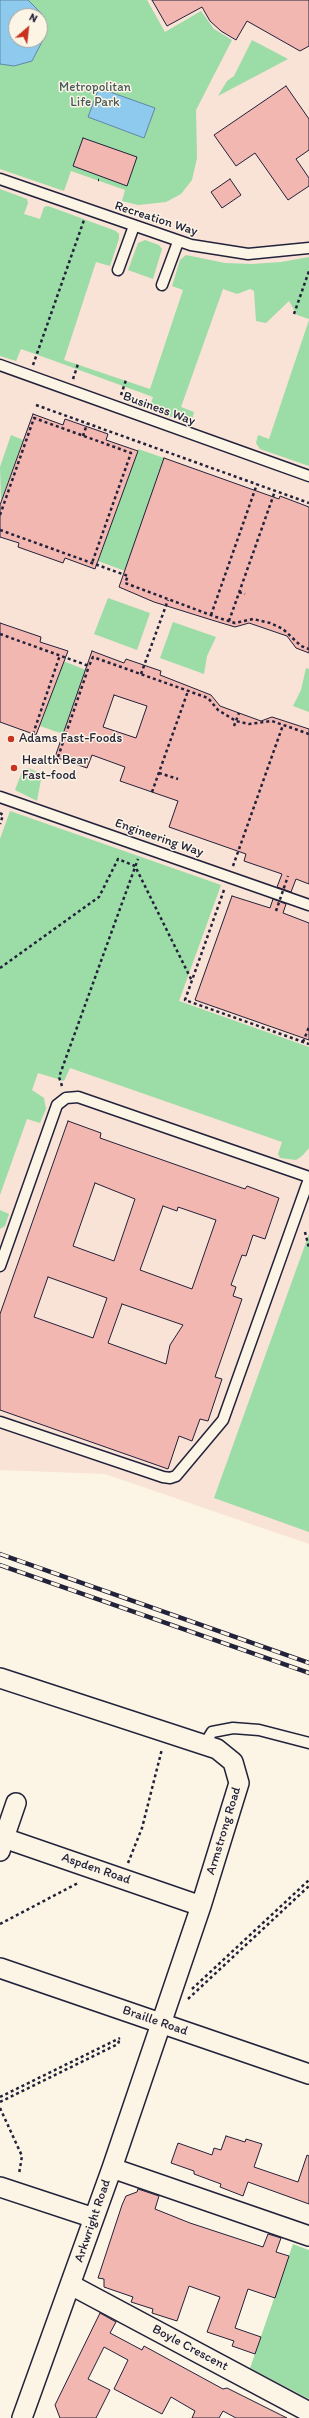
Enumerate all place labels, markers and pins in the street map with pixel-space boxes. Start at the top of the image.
place label: Adams Fast-Foods [19,731,122,747]
marker: Adams Fast-Foods [6,734,16,744]
place label: Health Bear Fast-food [22,753,88,784]
marker: Health Bear Fast-food [9,763,19,773]

